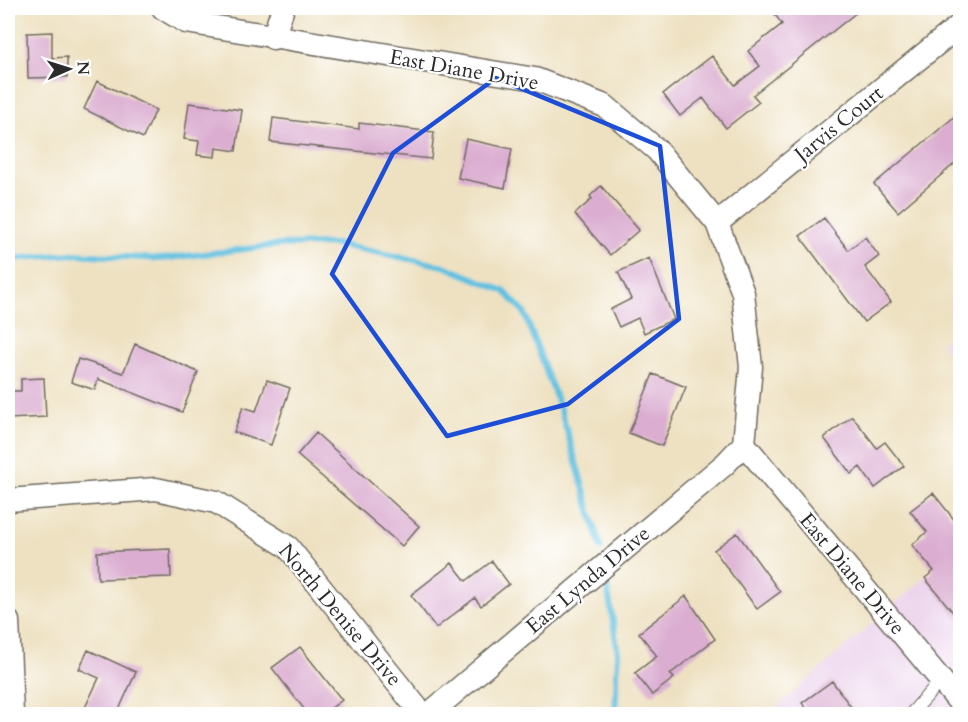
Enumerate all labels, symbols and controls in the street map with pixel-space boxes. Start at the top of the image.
north arrow [39,39,99,99]
street label: East Diane Drive [387,43,541,97]
text: N [72,61,94,76]
street label: Jarvis Court [786,79,890,171]
street label: East Diane Drive [792,507,912,641]
street label: East Lynda Drive [520,519,656,641]
street label: North Denise Drive [272,537,408,693]

